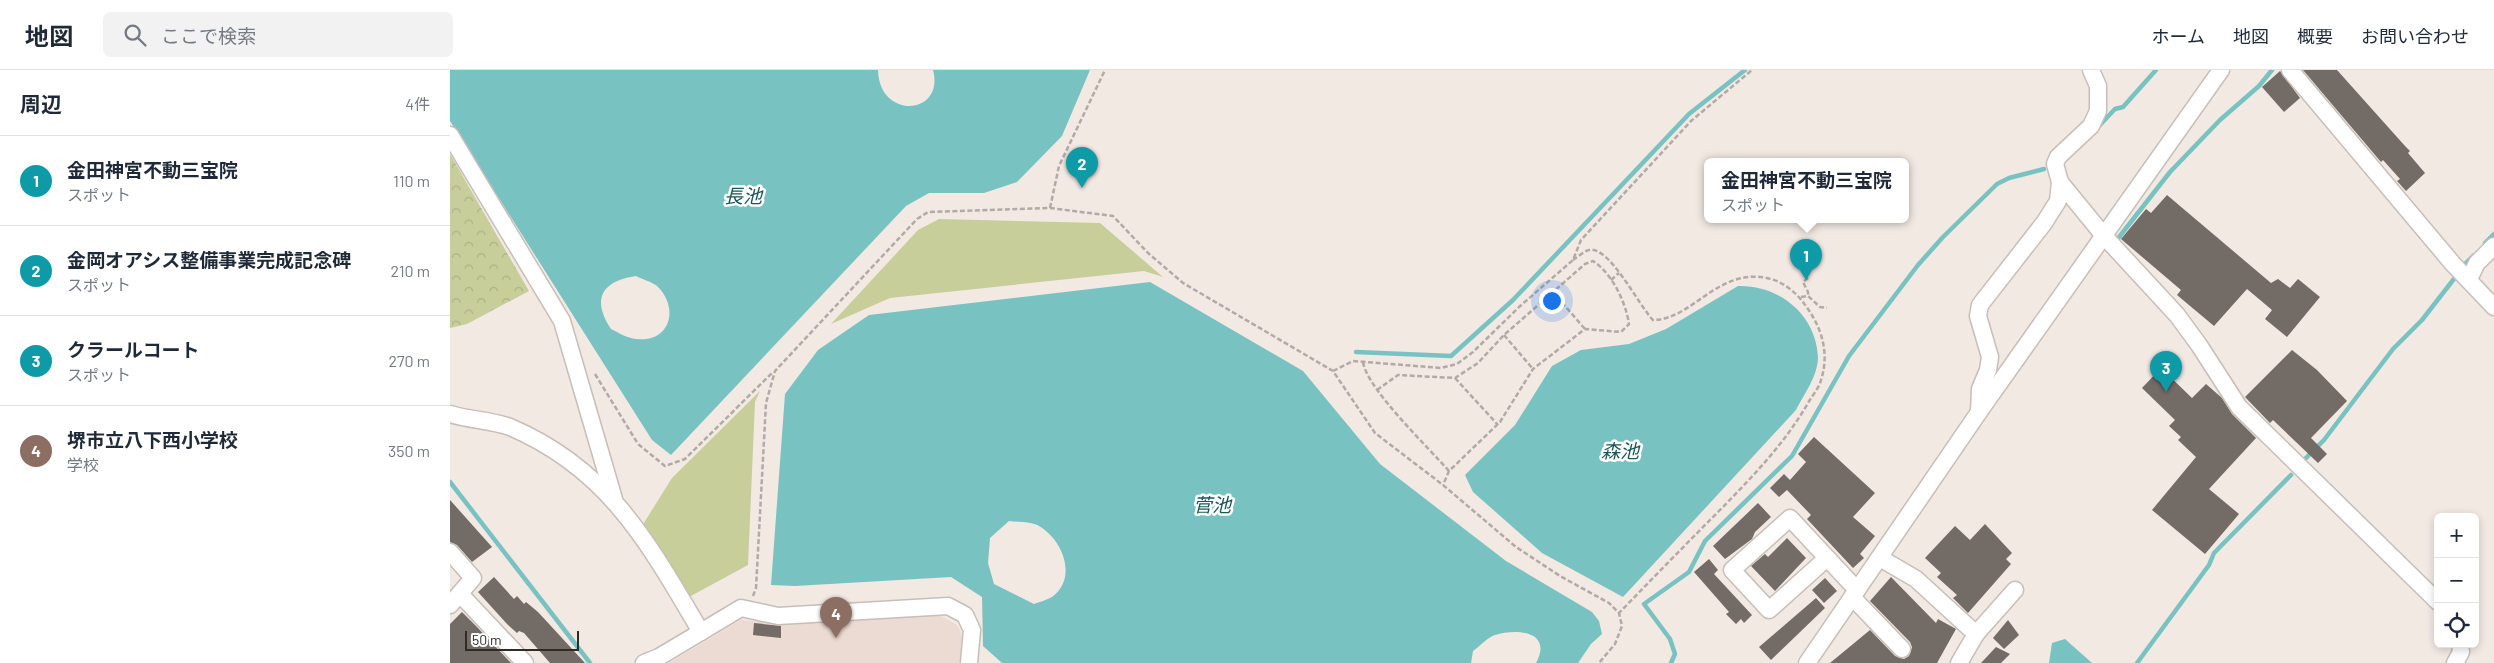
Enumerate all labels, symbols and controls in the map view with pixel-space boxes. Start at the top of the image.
search box [103,12,453,57]
text: 地図 [25,21,73,50]
icon: search [121,21,149,49]
text: ここで検索 [161,24,256,47]
text: ホーム [2152,25,2205,47]
text: 地図 [2233,25,2269,47]
text: 概要 [2297,25,2333,47]
text: お問い合わせ [2361,25,2469,47]
text: 周辺 [20,91,62,116]
text: 4件 [405,94,430,113]
pin: 2 [1066,147,1098,188]
text: 金田神宮不動三宝院 [67,158,238,181]
popup [1704,158,1909,223]
text: 金田神宮不動三宝院 [1721,168,1892,191]
text: 1 [33,171,39,190]
text: 110 m [393,171,430,190]
water label: 長池 [724,184,764,207]
text: スポット [67,185,131,204]
text: スポット [1721,195,1785,214]
pin: 1 [1790,239,1822,280]
text: 金岡オアシス整備事業完成記念碑 [67,248,351,271]
text: 2 [32,261,40,280]
text: 210 m [391,261,430,280]
text: スポット [67,275,131,294]
your location [1539,288,1565,314]
text: クラールコート [67,338,200,361]
text: 3 [32,351,40,370]
text: 270 m [388,351,430,370]
pin: 3 [2150,351,2182,392]
text: スポット [67,365,131,384]
text: 堺市立八下西小学校 [67,428,238,451]
water label: 森池 [1601,439,1641,462]
text: 4 [31,441,41,460]
text: 350 m [388,441,430,460]
text: 学校 [67,455,99,474]
water label: 菅池 [1193,493,1233,516]
map controls [2434,513,2479,648]
button: + [2434,513,2479,558]
button: − [2434,558,2479,603]
pin: 4 [820,597,852,638]
button: locate [2434,603,2479,648]
scale bar [465,628,579,651]
text: 50 m [472,631,501,648]

